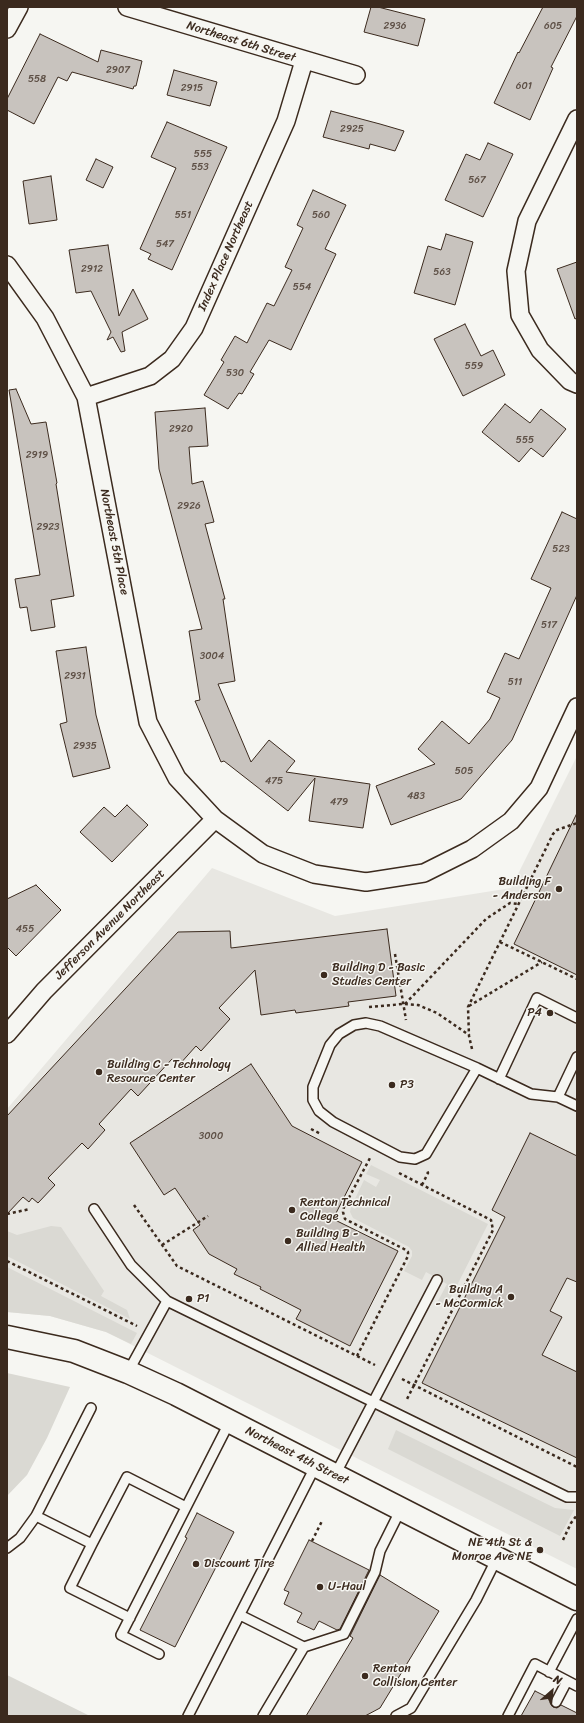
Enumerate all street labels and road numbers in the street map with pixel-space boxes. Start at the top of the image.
street label: Northeast 6th Street [185,19,297,65]
street label: Index Place Northeast [195,199,257,313]
street label: Northeast 5th Place [97,488,131,596]
street label: Jefferson Avenue Northeast [52,867,168,983]
street label: Northeast 4th Street [243,1424,351,1488]

